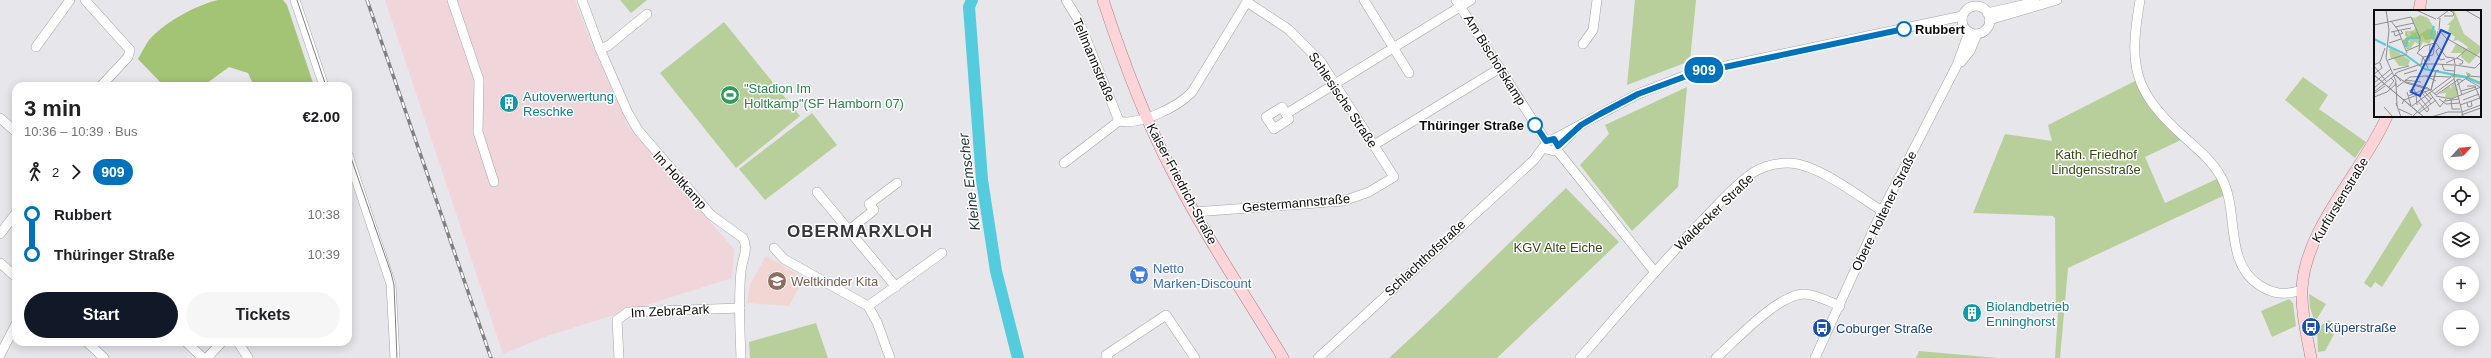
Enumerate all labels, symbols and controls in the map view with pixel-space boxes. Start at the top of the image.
inset map [2374,10,2481,117]
street label: Am Bischofskamp [1461,12,1529,108]
street label: Tellmannstraße [1070,16,1118,104]
marker: Rubbert [1896,21,1912,37]
place label: Rubbert [1915,22,1966,37]
street label: Schlesische Straße [1305,49,1381,151]
line badge: 909 [1681,57,1727,83]
text: 909 [1692,62,1716,78]
place label: "Stadion Im Holtkamp"(SF Hamborn 07) [744,81,904,111]
sports icon: "Stadion Im Holtkamp"(SF Hamborn 07) [719,84,741,106]
place label: Autoverwertung Reschke [523,89,614,119]
building icon: Autoverwertung Reschke [498,92,520,114]
text: 3 min [24,96,81,121]
text: €2.00 [302,108,340,125]
marker: Thüringer Straße [1527,117,1543,133]
place label: Thüringer Straße [1419,118,1524,133]
street label: Kaiser-Friedrich-Straße [1144,121,1220,247]
text: 10:36 – 10:39 · Bus [24,124,137,139]
water label: Kleine Emscher [955,131,983,232]
north arrow [2443,134,2479,170]
map controls [2443,134,2479,346]
park label: Kath. Friedhof Lindgensstraße [2051,147,2141,177]
street label: Im Holtkamp [650,148,710,212]
street label: Obere Holtener Straße [1848,149,1920,273]
street label: Kurfürstenstraße [2309,155,2371,245]
icon: walk [24,161,46,183]
icon: forward [65,161,87,183]
text: 909 [101,164,125,180]
text: 2 [52,165,59,180]
street label: Waldecker Straße [1672,171,1756,253]
button: locate [2443,178,2479,214]
street label: Gestermannstraße [1241,191,1351,215]
text: Rubbert [54,206,112,223]
text: 10:38 [307,207,340,222]
street label: Schlachthofstraße [1382,217,1468,299]
district label: OBERMARXLOH [787,222,933,241]
button: layers [2443,222,2479,258]
park label: KGV Alte Eiche [1514,240,1602,255]
text: Thüringer Straße [54,246,175,263]
text: 10:39 [307,247,340,262]
place label: Netto Marken-Discount [1153,261,1252,291]
supermarket icon: Netto Marken-Discount [1128,264,1150,286]
button: + [2443,266,2479,302]
school or university icon: Weltkinder Kita [766,270,788,292]
place label: Weltkinder Kita [791,274,879,289]
button: Start [24,292,178,338]
button: Tickets [186,292,340,338]
place label: Biolandbetrieb Enninghorst [1986,299,2069,329]
street label: Im ZebraPark [630,301,710,321]
building icon: Biolandbetrieb Enninghorst [1961,302,1983,324]
button: − [2443,310,2479,346]
bus stop icon: Küperstraße [2300,316,2322,338]
bus stop icon: Coburger Straße [1811,317,1833,339]
place label: Küperstraße [2325,320,2397,335]
place label: Coburger Straße [1836,321,1933,336]

